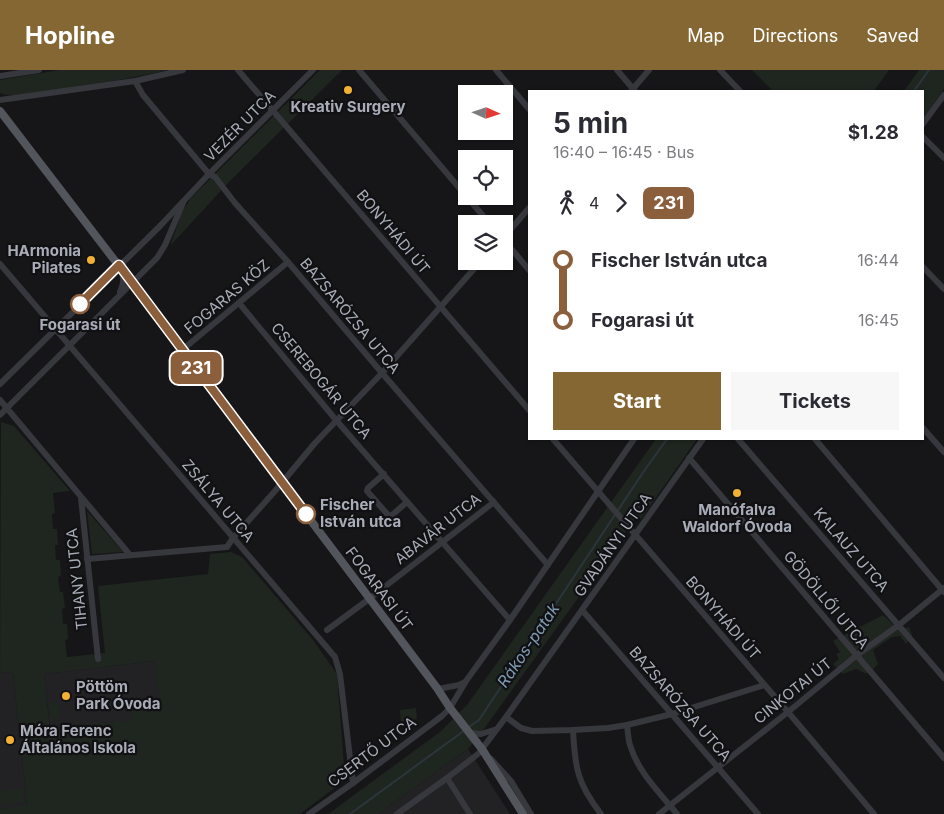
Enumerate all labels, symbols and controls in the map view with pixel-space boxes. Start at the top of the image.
text: Hopline [25,21,115,50]
text: Map [687,25,725,46]
text: Directions [753,25,838,46]
text: Saved [866,25,919,46]
marker: Kreativ Surgery [342,84,354,96]
north arrow [458,85,512,140]
map controls [458,85,513,270]
street label: VEZÉR UTCA [200,86,279,165]
place label: Kreativ Surgery [290,97,406,116]
text: 5 min [553,106,628,140]
text: $1.28 [848,121,899,144]
text: 16:40 – 16:45 · Bus [553,142,695,162]
button: locate [458,150,513,205]
street label: BONYHÁDI ÚT [353,186,434,278]
icon: walk [553,189,581,217]
icon: forward [607,189,635,217]
text: 231 [653,192,684,213]
text: 4 [589,193,599,213]
button: layers [458,215,513,270]
place label: HArmonia Pilates [7,241,81,277]
text: Fischer István utca [591,249,767,272]
text: 16:44 [857,250,899,270]
marker: HArmonia Pilates [85,254,97,266]
street label: BAZSARÓZSA UTCA [296,254,404,378]
street label: FOGARAS KÖZ [180,255,273,338]
marker: Fogarasi út [70,294,90,314]
text: Fogarasi út [591,309,694,332]
text: 16:45 [858,310,899,330]
place label: Fogarasi út [39,315,121,334]
street label: CSEREBOGÁR UTCA [267,319,376,443]
line badge: 231 [167,352,225,384]
text: 231 [181,357,211,378]
button: Start [553,372,721,430]
button: Tickets [731,372,899,430]
street label: ZSÁLYA UTCA [178,455,259,546]
marker: Manófalva Waldorf Óvoda [731,487,743,499]
street label: ABAVÁR UTCA [391,489,485,568]
street label: GVADÁNYI UTCA [570,489,655,600]
place label: Fischer István utca [320,495,401,531]
place label: Manófalva Waldorf Óvoda [682,500,792,536]
marker: Fischer István utca [296,504,316,524]
street label: KALAUZ UTCA [810,504,893,596]
street label: TIHANY UTCA [62,527,91,631]
street label: FOGARASI ÚT [342,543,417,634]
street label: GÖDÖLLŐI UTCA [780,547,873,653]
street label: BONYHÁDI ÚT [682,572,765,663]
water label: Rákos-patak [493,599,564,691]
street label: BAZSARÓZSA UTCA [625,642,735,765]
street label: CINKOTAI ÚT [750,653,835,728]
place label: Pöttöm Park Óvoda [76,677,160,713]
marker: Pöttöm Park Óvoda [60,690,72,702]
street label: CSERTŐ UTCA [324,712,420,791]
place label: Móra Ferenc Általános Iskola [20,721,136,757]
marker: Móra Ferenc Általános Iskola [4,734,16,746]

